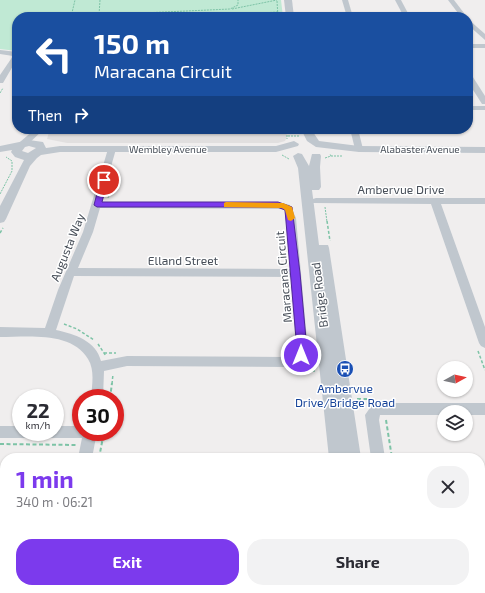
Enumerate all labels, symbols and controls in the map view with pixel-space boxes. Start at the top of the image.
text: 150 m [94,26,170,60]
icon: left [28,28,80,80]
text: Maracana Circuit [94,60,232,82]
icon: right [70,104,92,126]
text: Then [28,106,62,124]
street label: Wembley Avenue [129,143,207,155]
street label: Alabaster Avenue [380,143,460,155]
pin [87,163,121,197]
icon: arrive [93,169,115,191]
street label: Ambervue Drive [358,182,444,196]
street label: Augusta Way [47,211,87,283]
street label: Maracana Circuit [272,230,294,323]
street label: Elland Street [148,253,219,267]
street label: Bridge Road [308,262,330,328]
position arrow [280,334,322,376]
bus stop icon: Ambervue Drive/Bridge Road [335,359,355,379]
north arrow [437,361,473,397]
map controls [437,361,473,441]
place label: Ambervue Drive/Bridge Road [295,381,395,409]
speed limit sign: 30 [72,389,124,441]
text: 22 [26,398,50,422]
button: layers [437,405,473,441]
text: km/h [26,419,50,431]
text: 1 min [16,464,74,493]
button: close [427,466,469,508]
text: 340 m · 06:21 [16,494,93,510]
button: Exit [16,539,239,585]
button: Share [247,539,469,585]

